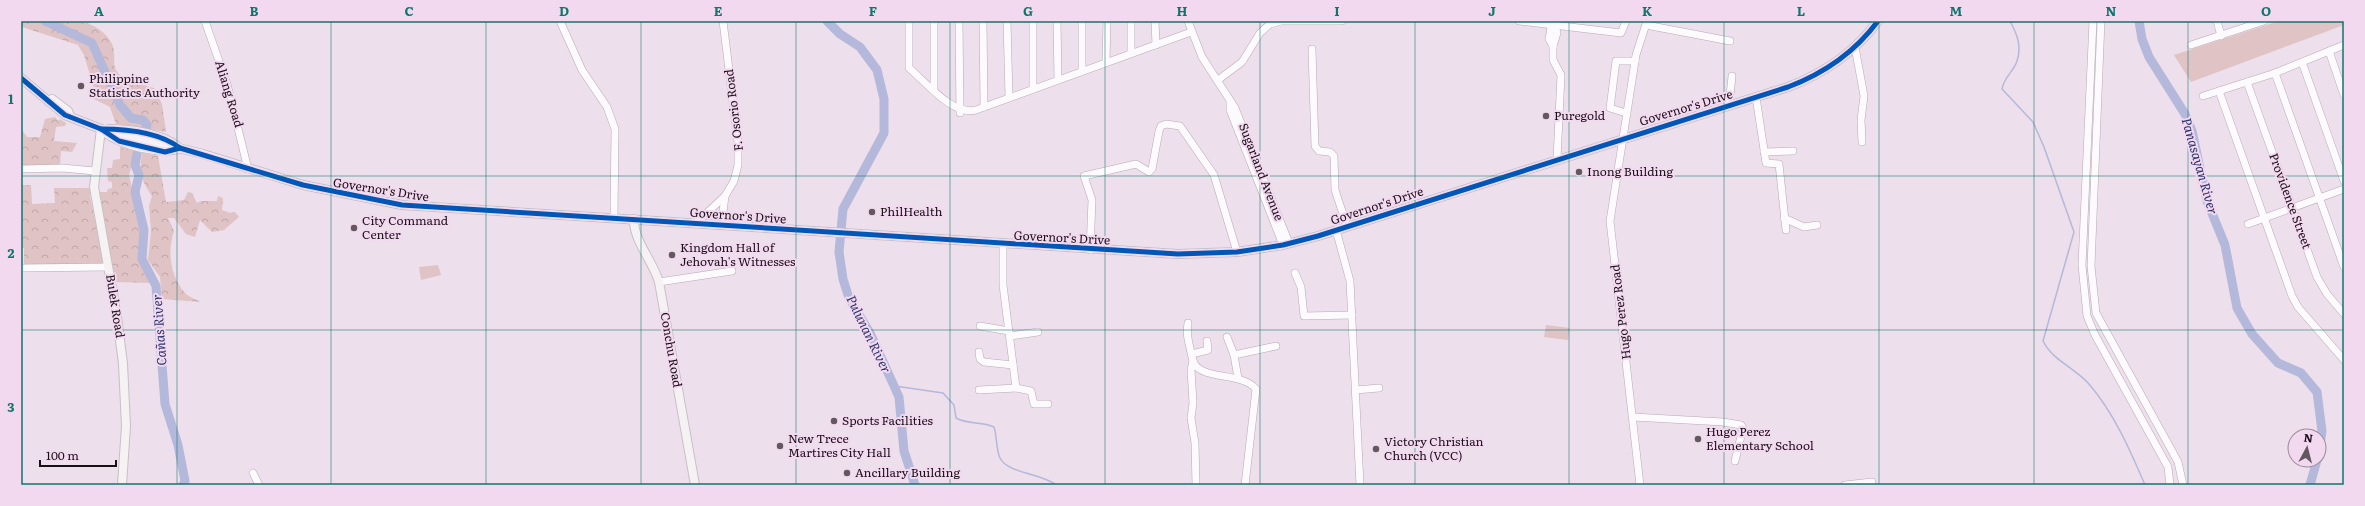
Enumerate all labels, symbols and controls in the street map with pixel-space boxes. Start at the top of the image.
text: A [94,1,104,20]
text: B [250,1,259,20]
text: C [404,1,414,20]
text: D [559,1,569,20]
text: E [714,1,723,20]
text: F [869,1,877,20]
text: G [1023,1,1033,20]
text: H [1177,1,1188,20]
text: I [1334,1,1340,20]
text: J [1488,1,1496,20]
text: K [1642,1,1653,20]
text: L [1797,1,1805,20]
text: M [1950,1,1963,20]
text: N [2106,1,2117,20]
text: O [2261,1,2271,20]
street label: Aliang Road [211,58,249,130]
street label: F. Osorio Road [719,67,747,152]
place label: Philippine Statistics Authority [89,69,200,101]
marker: Philippine Statistics Authority [76,81,86,91]
street label: Governor's Drive [1637,84,1735,130]
text: 1 [8,89,14,108]
place label: Puregold [1554,106,1606,124]
marker: Puregold [1541,111,1551,121]
water label: Panasayan River [2178,115,2223,216]
street label: Sugarland Avenue [1235,120,1289,223]
street label: Providence Street [2265,150,2317,251]
place label: Inong Building [1587,162,1673,180]
marker: Inong Building [1574,167,1584,177]
street label: Governor's Drive [332,173,430,205]
street label: Governor's Drive [1328,182,1425,229]
place label: PhilHealth [880,202,943,220]
street label: Governor's Drive [689,203,787,227]
marker: PhilHealth [867,207,877,217]
place label: City Command Center [362,211,449,243]
marker: City Command Center [349,223,359,233]
street label: Governor's Drive [1013,225,1111,249]
place label: Kingdom Hall of Jehovah's Witnesses [680,238,796,270]
text: 2 [8,243,15,262]
marker: Kingdom Hall of Jehovah's Witnesses [667,250,677,260]
street label: Hugo Perez Road [1605,263,1635,361]
street label: Bulek Road [102,273,130,340]
water label: Pulunan River [842,292,896,376]
water label: Cañas River [147,294,170,366]
street label: Conchu Road [657,311,688,389]
text: 3 [7,397,15,416]
place label: Sports Facilities [842,411,933,429]
marker: Sports Facilities [829,416,839,426]
place label: Hugo Perez Elementary School [1706,422,1814,454]
north arrow [2287,428,2327,468]
place label: New Trece Martires City Hall [788,429,891,461]
text: N [2303,429,2314,446]
place label: Victory Christian Church (VCC) [1384,432,1484,464]
marker: Hugo Perez Elementary School [1693,434,1703,444]
marker: New Trece Martires City Hall [775,441,785,451]
scale bar [40,442,116,468]
marker: Victory Christian Church (VCC) [1371,444,1381,454]
text: 100 m [46,446,79,464]
place label: Ancillary Building [855,463,961,481]
marker: Ancillary Building [842,468,852,478]

